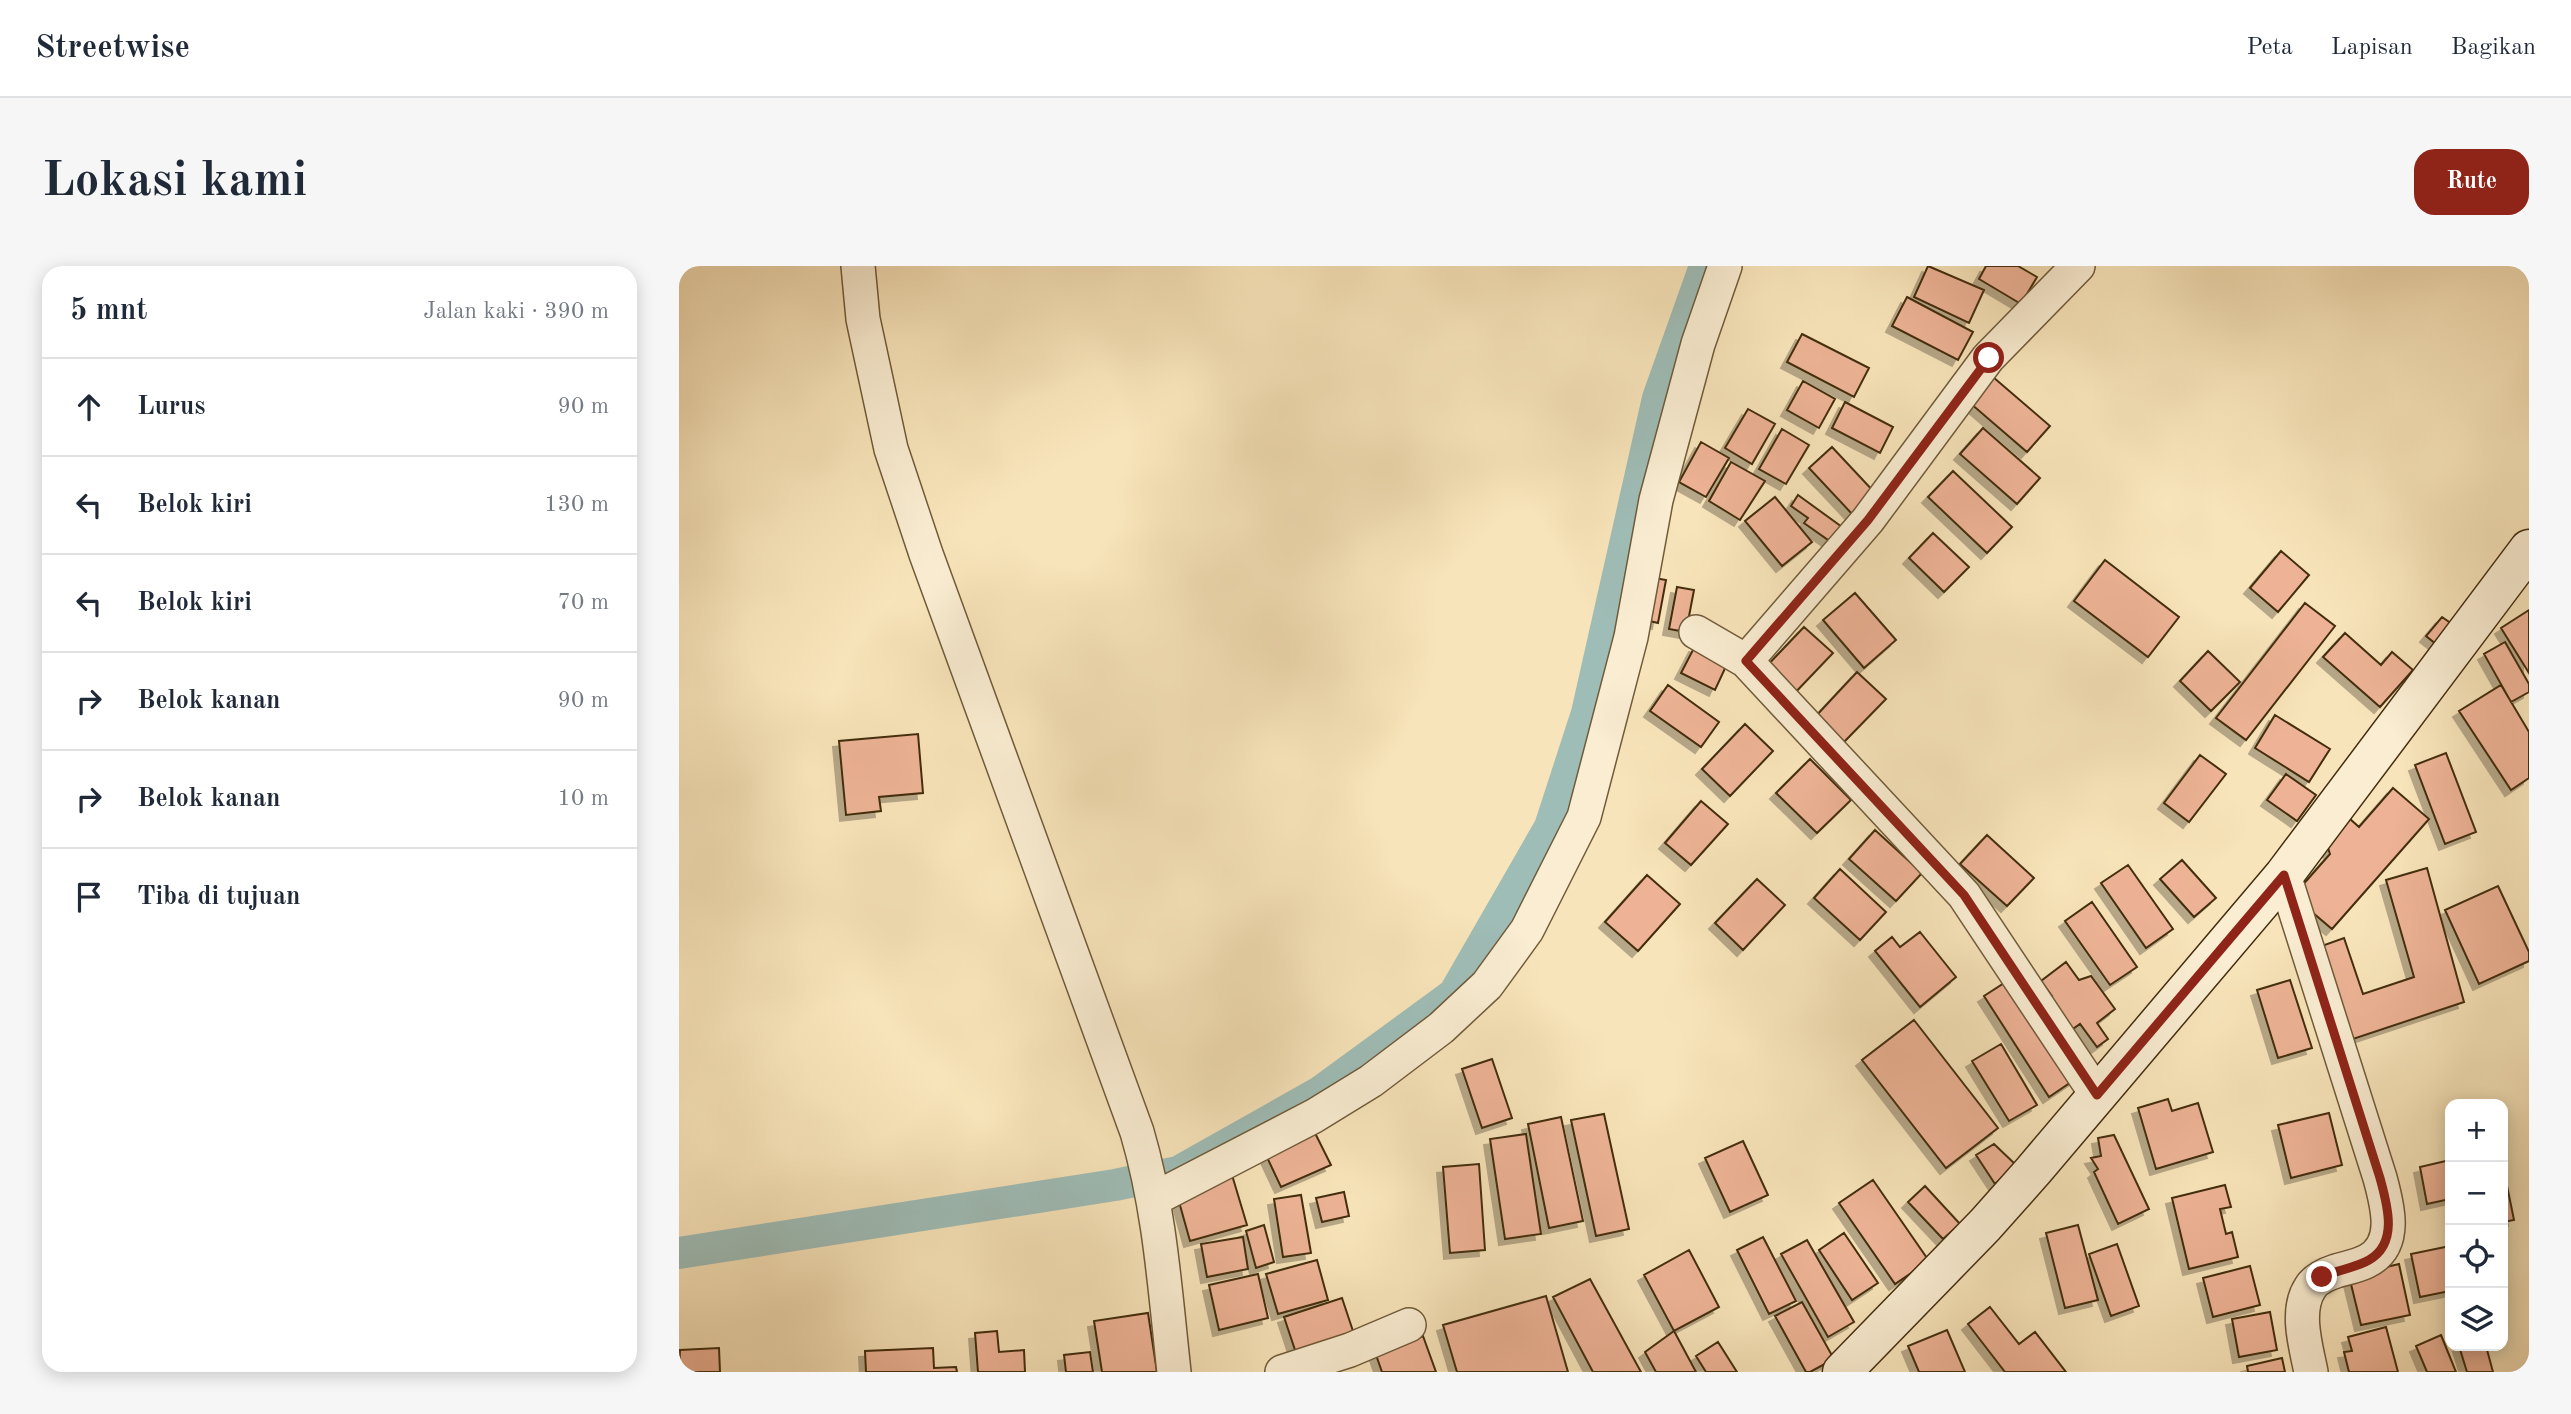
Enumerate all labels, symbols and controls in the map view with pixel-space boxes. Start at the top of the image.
text: Streetwise [35,32,190,65]
text: Peta [2246,36,2293,60]
text: Lapisan [2331,36,2413,60]
text: Bagikan [2451,36,2536,60]
button: Rute [2414,149,2529,215]
text: Lokasi kami [42,158,307,207]
text: 5 mnt [70,296,147,326]
text: Jalan kaki · 390 m [423,300,609,323]
route start [1973,342,2004,373]
icon: ahead [70,388,108,426]
text: Lurus [137,394,205,420]
text: 90 m [558,395,609,418]
icon: left [70,486,108,524]
text: Belok kiri [137,492,252,518]
text: 130 m [544,493,609,516]
icon: left [70,584,108,622]
text: Belok kiri [137,590,252,616]
text: 70 m [558,591,609,614]
icon: right [70,682,108,720]
text: Belok kanan [137,688,281,714]
text: 90 m [558,689,609,712]
icon: right [70,780,108,818]
text: Belok kanan [137,786,281,812]
text: 10 m [558,787,609,810]
icon: arrive [70,878,108,916]
text: Tiba di tujuan [137,884,301,910]
map controls [2445,1099,2508,1351]
button: + [2445,1099,2508,1162]
button: − [2445,1162,2508,1225]
button: locate [2445,1225,2508,1288]
route end [2306,1261,2337,1292]
button: layers [2445,1288,2508,1351]

